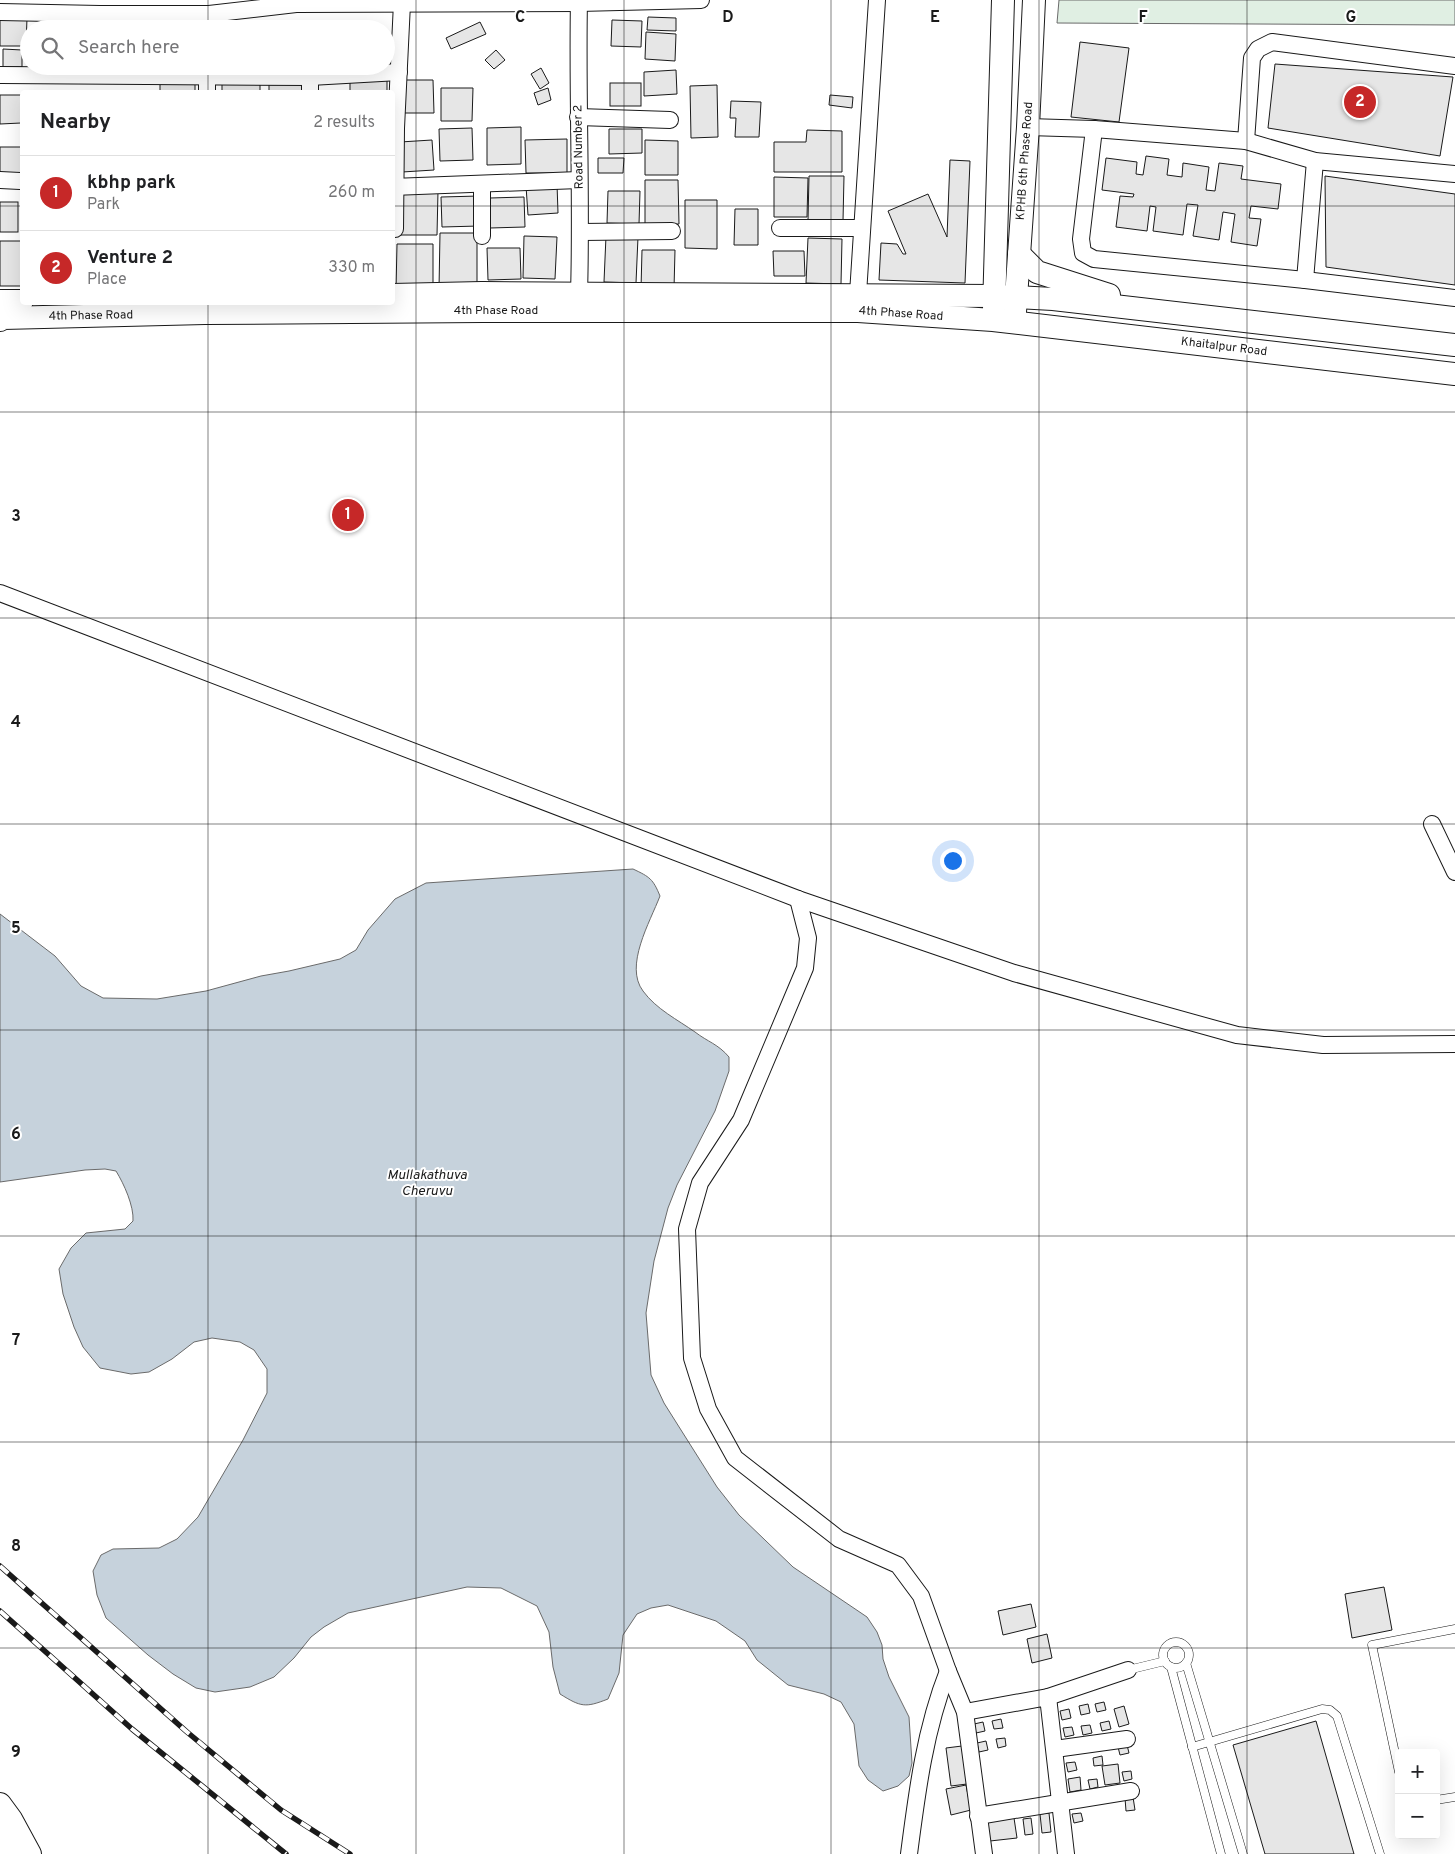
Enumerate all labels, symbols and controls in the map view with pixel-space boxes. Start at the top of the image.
text: C [515,8,525,28]
text: D [722,8,734,28]
text: E [930,8,940,28]
text: F [1138,8,1148,28]
text: G [1346,8,1356,28]
search box [20,20,395,75]
icon: search [38,34,66,62]
text: Search here [78,36,180,60]
pin: 2 [1344,83,1376,121]
street label: KPHB 6th Phase Road [1013,101,1037,221]
street label: Road Number 2 [570,105,588,189]
text: Nearby [40,109,111,136]
text: 2 results [313,113,375,133]
text: kbhp park [87,171,176,195]
text: 1 [53,183,59,203]
text: 260 m [328,183,375,203]
text: Park [87,195,120,215]
text: Venture 2 [87,246,173,270]
text: 2 [51,258,61,278]
text: 330 m [328,258,375,278]
text: Place [87,270,127,290]
street label: 4th Phase Road [454,303,538,319]
street label: 4th Phase Road [858,303,944,325]
street label: 4th Phase Road [49,307,133,325]
street label: Khaitalpur Road [1180,334,1268,360]
pin: 1 [332,496,364,534]
text: 3 [11,507,21,527]
text: 4 [11,713,21,733]
your location [940,848,966,874]
text: 5 [11,919,21,939]
text: 6 [11,1125,21,1145]
water label: Mullakathuva Cheruvu [387,1167,468,1200]
text: 7 [12,1331,20,1351]
text: 8 [11,1537,21,1557]
text: 9 [11,1743,21,1763]
map controls [1395,1749,1440,1839]
button: + [1395,1749,1440,1794]
button: − [1395,1794,1440,1839]

